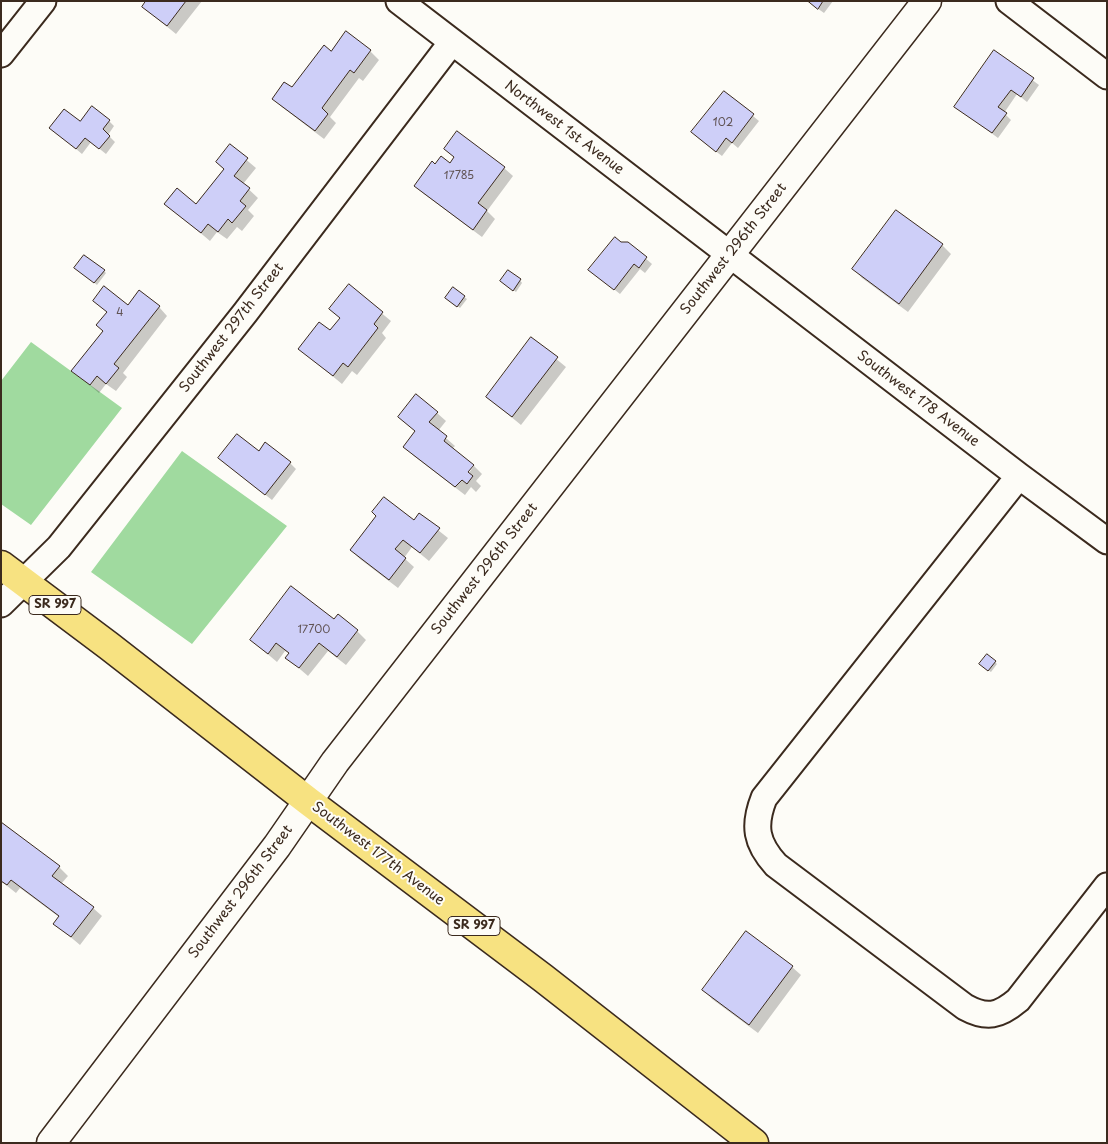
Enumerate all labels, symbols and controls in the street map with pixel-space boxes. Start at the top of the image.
street label: Northwest 1st Avenue [501,78,627,178]
house number: 102 [713,116,733,130]
house number: 17785 [444,169,474,183]
street label: Southwest 296th Street [677,180,791,318]
street label: Southwest 297th Street [176,260,288,396]
house number: 4 [116,306,124,320]
street label: Southwest 178 Avenue [853,347,983,451]
street label: Southwest 296th Street [428,500,542,638]
road number: SR 997 [29,596,81,614]
house number: 17700 [298,623,330,637]
street label: Southwest 177th Avenue [309,799,447,909]
street label: Southwest 296th Street [185,822,297,962]
road number: SR 997 [448,916,500,936]

